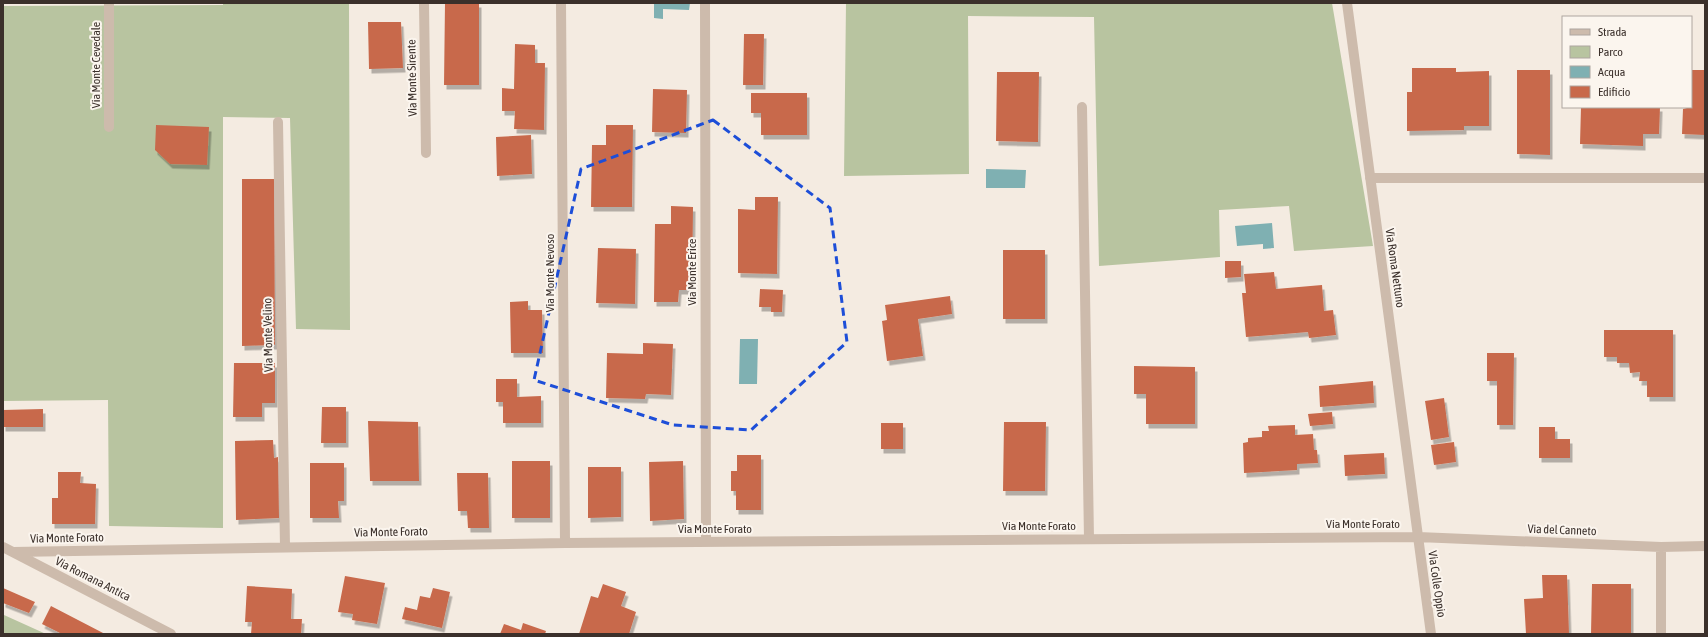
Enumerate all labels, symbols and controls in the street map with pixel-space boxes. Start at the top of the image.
legend [1562,16,1692,108]
street label: Via Monte Cevedale [89,22,103,108]
text: Strada [1598,25,1627,39]
street label: Via Monte Sirente [404,39,420,117]
text: Parco [1598,45,1623,59]
text: Acqua [1598,65,1625,79]
text: Edificio [1598,85,1631,99]
street label: Via Roma Nettuno [1382,227,1408,309]
street label: Via Monte Nevoso [543,233,557,312]
street label: Via Monte Erice [685,238,699,306]
street label: Via Monte Velino [260,297,276,372]
street label: Via Monte Forato [1326,517,1400,531]
street label: Via Monte Forato [1002,519,1076,533]
street label: Via Monte Forato [678,522,752,536]
street label: Via del Canneto [1527,522,1597,538]
street label: Via Monte Forato [354,524,428,540]
street label: Via Monte Forato [30,530,104,546]
street label: Via Colle Oppio [1425,550,1449,619]
street label: Via Romana Antica [53,554,133,604]

